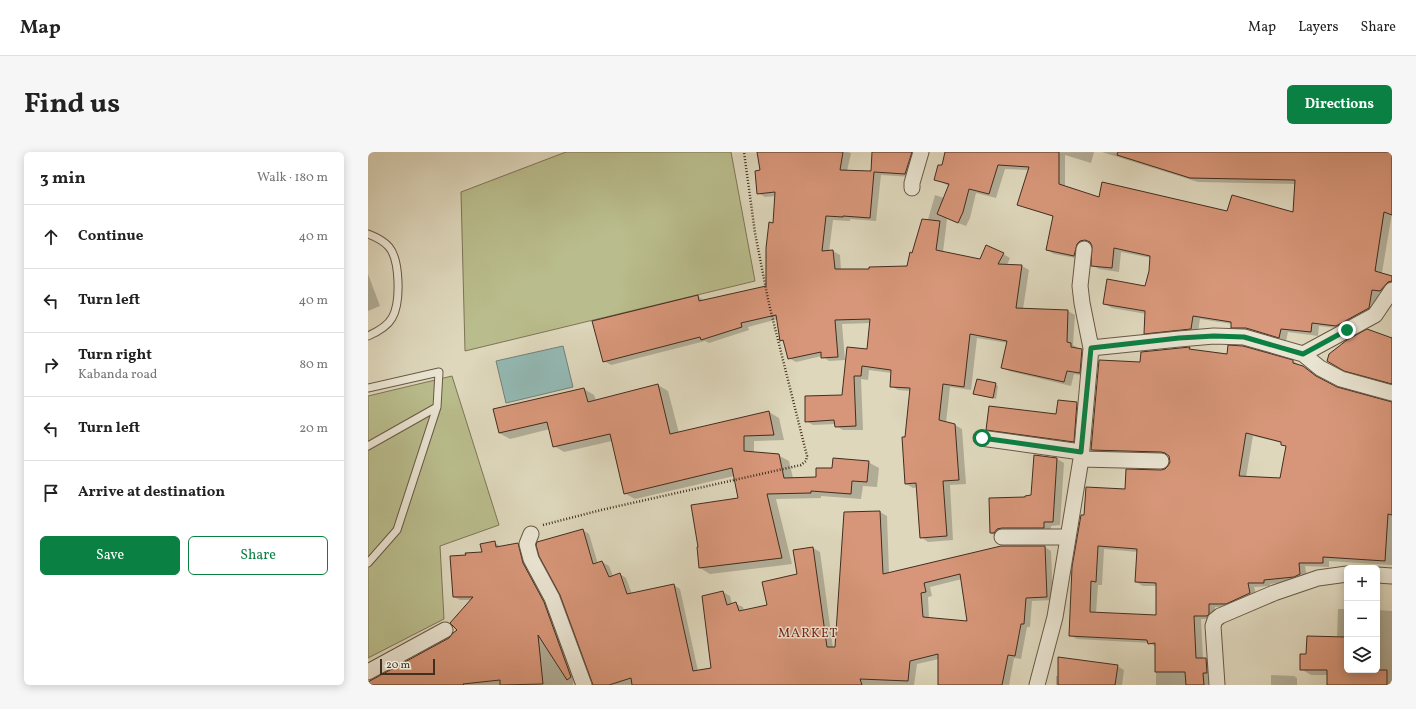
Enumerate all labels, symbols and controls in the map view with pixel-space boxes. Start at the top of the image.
text: Map [20,15,61,41]
text: Map [1248,18,1276,37]
text: Layers [1298,18,1338,37]
text: Share [1360,18,1396,37]
text: Find us [24,85,120,124]
button: Directions [1287,85,1392,124]
text: 3 min [40,167,86,190]
text: Walk · 180 m [257,169,328,187]
icon: ahead [40,226,62,248]
text: Continue [78,226,143,247]
text: 40 m [299,228,328,246]
icon: left [40,290,62,312]
text: Turn left [78,290,140,311]
text: 40 m [299,292,328,310]
route end [1338,321,1356,339]
text: Turn right [78,345,152,366]
icon: right [40,354,62,376]
text: 80 m [299,356,328,374]
text: Kabanda road [78,366,157,384]
icon: left [40,418,62,440]
text: Turn left [78,418,140,439]
text: 20 m [299,420,328,438]
route start [973,429,991,447]
icon: arrive [40,482,62,504]
text: Arrive at destination [78,482,225,503]
button: Save [40,536,180,575]
button: Share [188,536,328,575]
map controls [1344,565,1380,673]
button: + [1344,565,1380,601]
button: − [1344,601,1380,637]
district label: MARKET [778,625,838,643]
button: layers [1344,637,1380,673]
scale bar [380,657,435,676]
text: 20 m [386,658,410,673]

